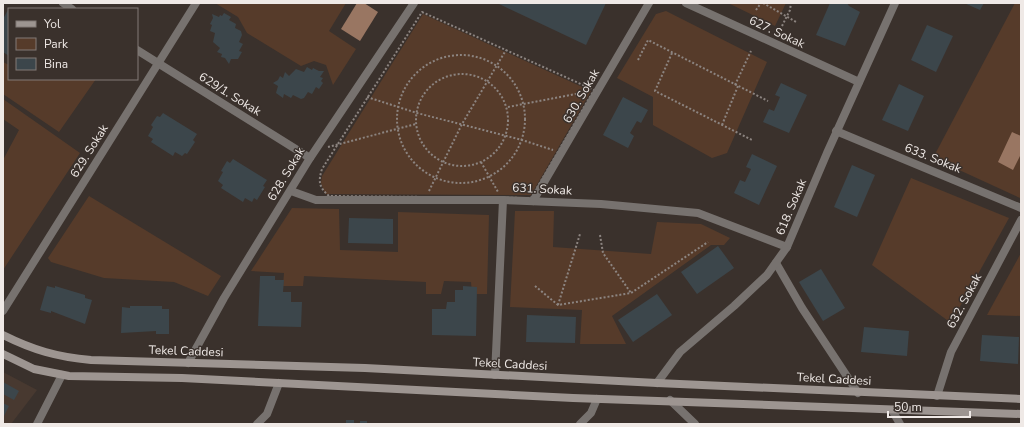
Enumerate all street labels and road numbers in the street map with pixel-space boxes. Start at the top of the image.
street label: 627. Sokak [747,12,808,52]
street label: 630. Sokak [559,65,603,126]
street label: 629/1. Sokak [196,69,265,120]
street label: 629. Sokak [66,121,112,181]
street label: 633. Sokak [902,139,965,177]
street label: 628. Sokak [264,143,309,204]
street label: 618. Sokak [772,175,810,238]
street label: 631. Sokak [512,179,573,199]
street label: 632. Sokak [943,270,986,331]
street label: Tekel Caddesi [148,342,224,360]
street label: Tekel Caddesi [472,354,548,374]
street label: Tekel Caddesi [796,369,872,389]

